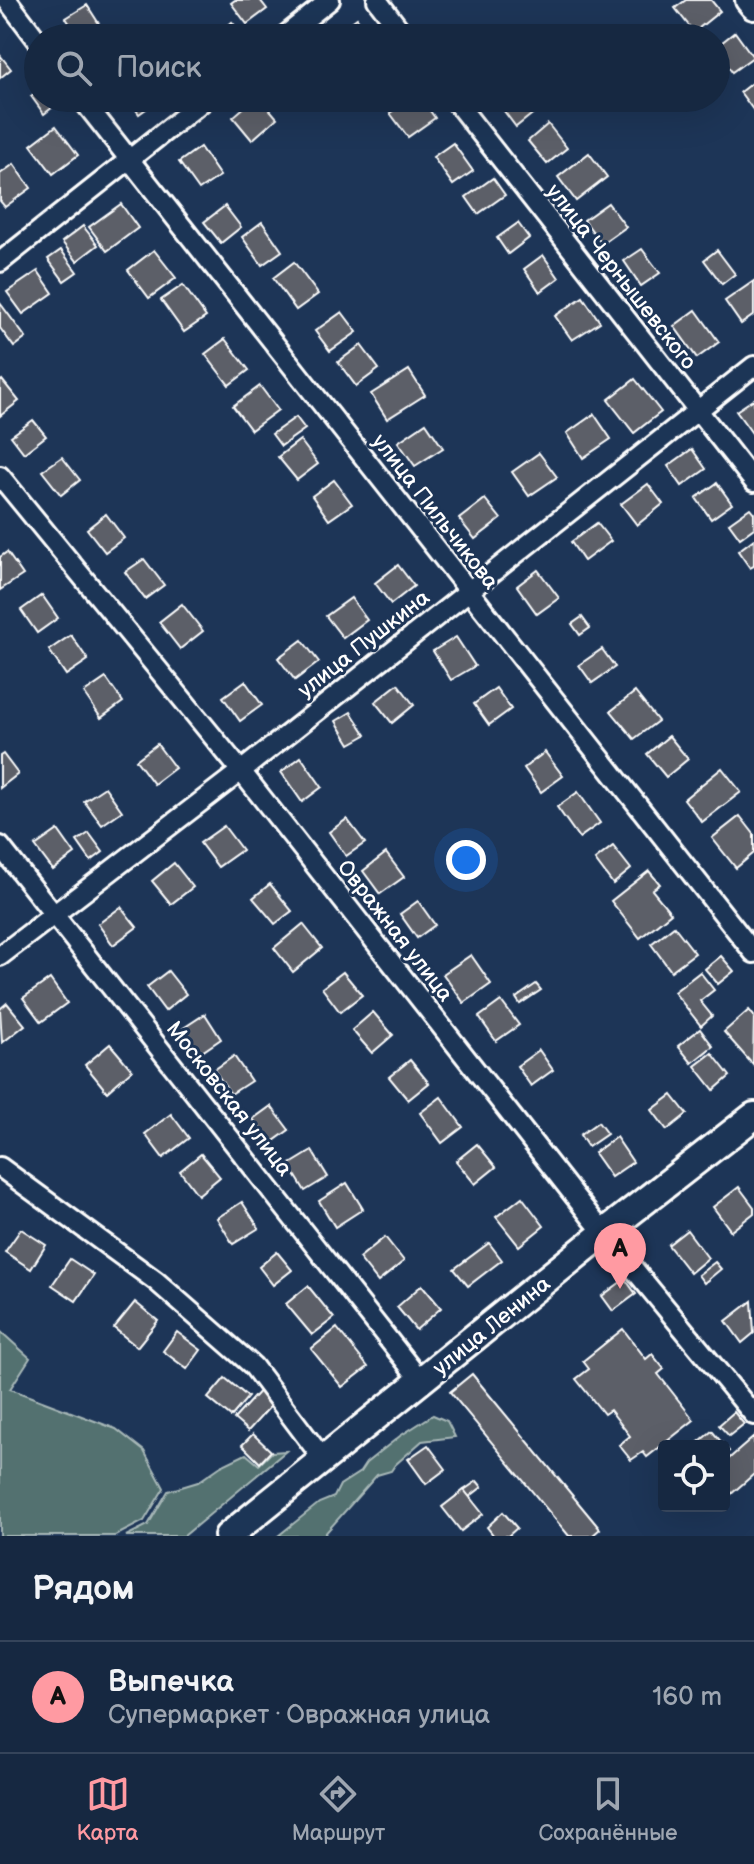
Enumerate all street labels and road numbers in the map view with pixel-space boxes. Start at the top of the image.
street label: улица Чернышевского [540,179,702,375]
street label: улица Пильчикова [366,429,504,595]
street label: улица Пушкина [293,584,435,704]
street label: Овражная улица [331,855,459,1007]
street label: Московская улица [160,1016,298,1182]
street label: улица Ленина [428,1271,556,1382]

